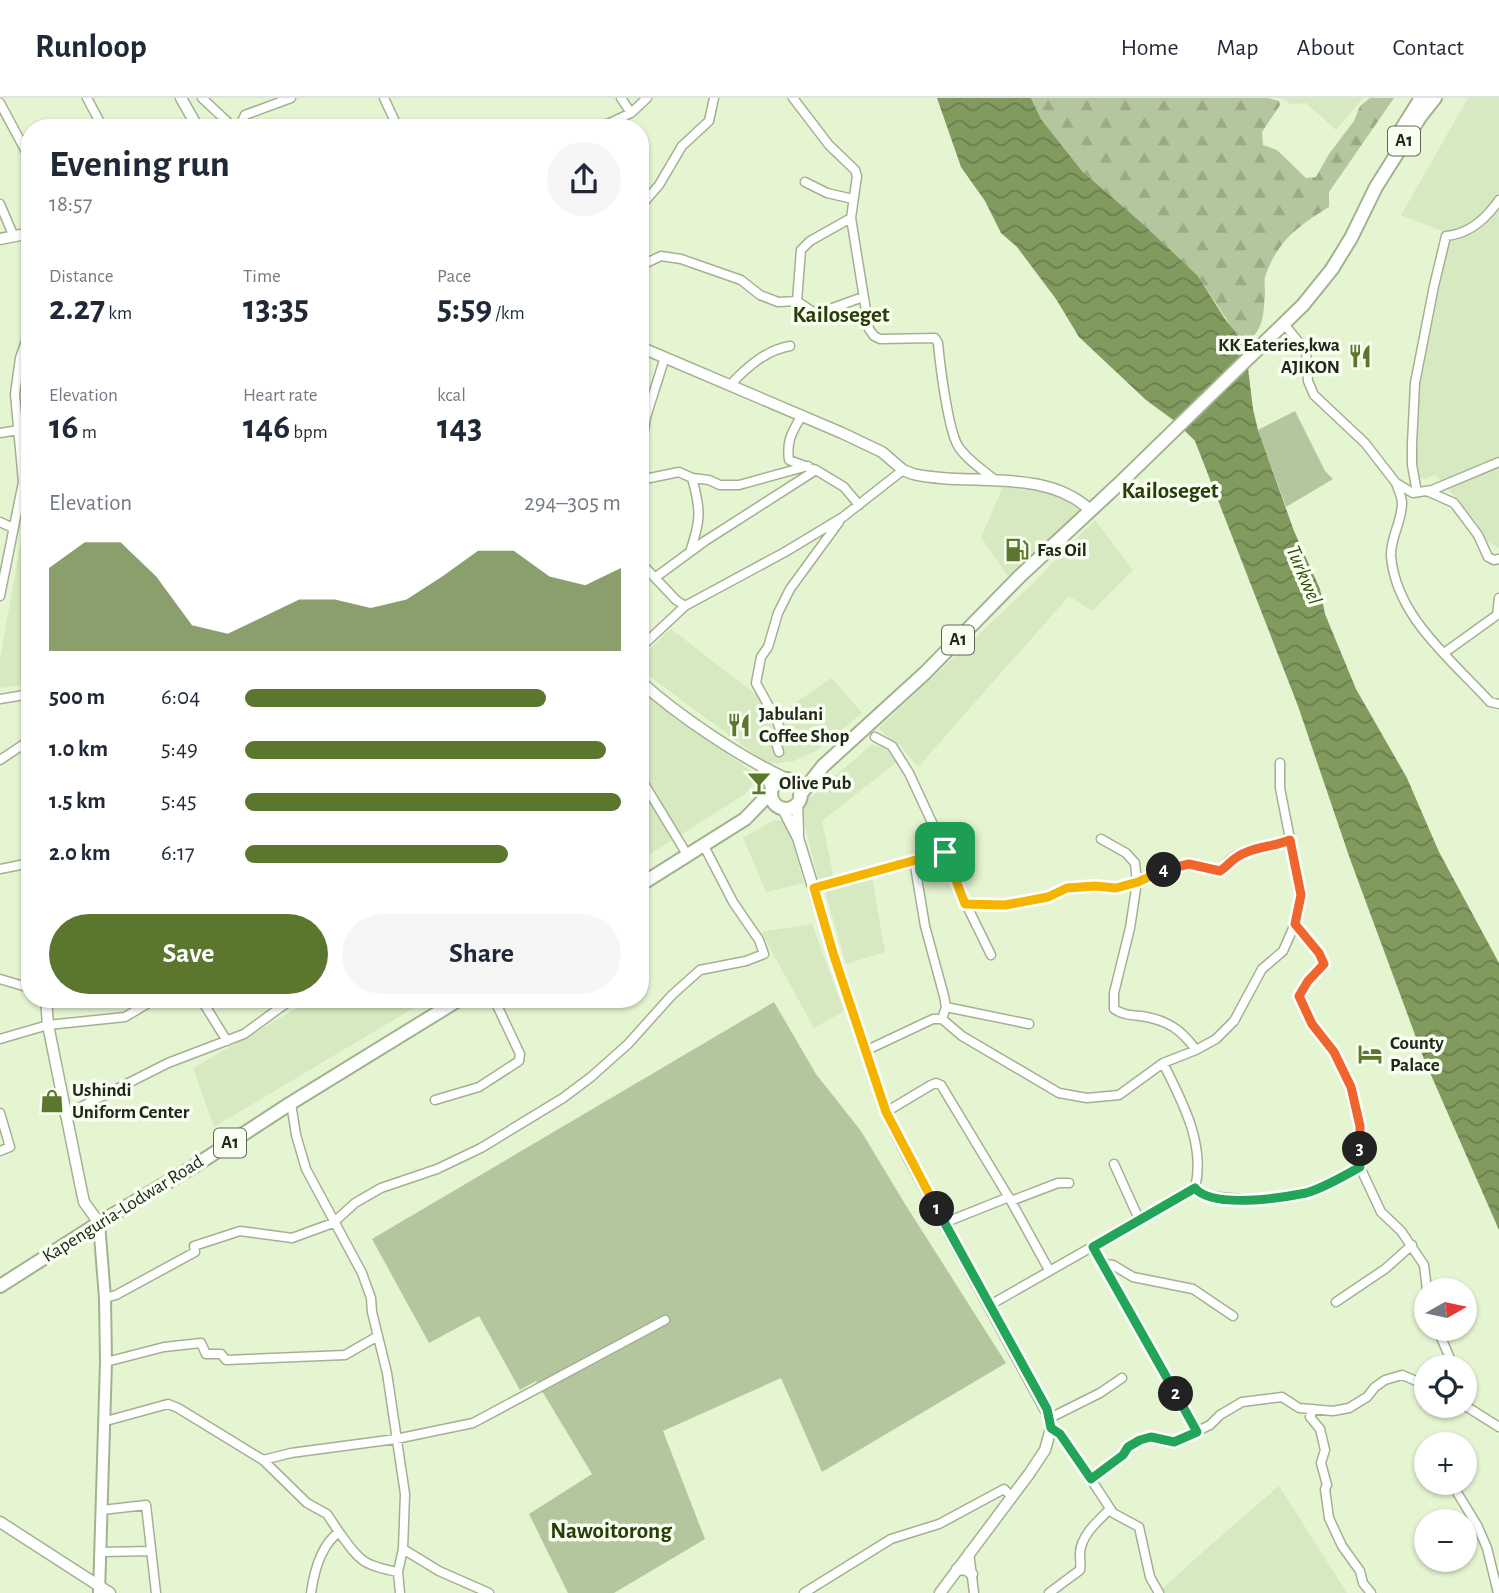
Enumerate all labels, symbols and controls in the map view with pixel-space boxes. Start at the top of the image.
text: Runloop [35,31,147,64]
text: Home [1121,36,1179,60]
text: Map [1217,36,1259,60]
text: About [1297,36,1354,60]
text: Contact [1392,36,1464,60]
road number: A1 [1388,126,1420,156]
button: share [547,142,621,216]
text: Evening run [49,146,230,184]
text: 18:57 [49,193,92,216]
text: Distance [49,267,113,286]
text: Time [243,267,281,286]
text: Pace [437,267,471,286]
text: 2.27 [49,291,105,326]
text: 13:35 [243,291,309,326]
text: 5:59 [437,291,492,326]
text: km [105,304,132,323]
text: /km [492,304,525,323]
district label: Kailoseget [792,304,890,327]
place label: KK Eateries,kwa AJIKON [1218,336,1340,377]
restaurant icon: KK Eateries,kwa AJIKON [1346,342,1374,370]
text: Elevation [49,386,118,405]
text: Heart rate [243,386,318,405]
text: kcal [437,386,466,405]
text: 16 [49,410,79,445]
text: 146 [243,410,290,445]
text: 143 [437,410,482,445]
text: m [79,423,97,442]
text: bpm [290,423,328,442]
district label: Kailoseget [1121,480,1219,503]
text: Elevation [49,492,132,515]
text: 294–305 m [524,492,621,515]
fuel station icon: Fas Oil [1003,536,1031,564]
place label: Fas Oil [1037,541,1087,560]
water label: Turkwel [1282,542,1326,608]
road number: A1 [942,626,974,654]
text: 500 m [49,686,105,709]
text: 6:04 [161,686,200,709]
place label: Jabulani Coffee Shop [759,705,849,746]
restaurant icon: Jabulani Coffee Shop [725,711,753,739]
text: 1.0 km [49,738,108,761]
text: 5:49 [161,738,198,761]
bar icon: Olive Pub [745,769,773,797]
place label: Olive Pub [779,774,852,793]
text: 1.5 km [49,790,106,813]
text: 5:45 [161,790,197,813]
pin [915,822,975,882]
icon: arrive [926,833,964,871]
text: 2.0 km [49,842,111,865]
text: 6:17 [161,842,195,865]
pin: 4 [1146,852,1182,888]
text: 4 [1159,860,1168,879]
button: Save [49,914,328,994]
button: Share [342,914,621,994]
place label: County Palace [1390,1034,1444,1075]
hotel icon: County Palace [1356,1040,1384,1068]
place label: Ushindi Uniform Center [72,1081,190,1122]
shop icon: Ushindi Uniform Center [38,1087,66,1115]
road number: A1 [214,1128,246,1158]
pin: 3 [1342,1132,1378,1166]
text: 3 [1355,1139,1364,1158]
street label: Kapenguria-Lodwar Road [39,1152,207,1266]
pin: 1 [920,1192,954,1226]
text: 1 [933,1199,940,1218]
north arrow [1414,1278,1477,1340]
map controls [1414,1278,1477,1572]
button: locate [1414,1355,1477,1418]
pin: 2 [1158,1376,1194,1412]
text: 2 [1171,1384,1180,1403]
button: + [1414,1432,1477,1495]
button: − [1414,1509,1477,1572]
district label: Nawoitorong [550,1520,672,1543]

